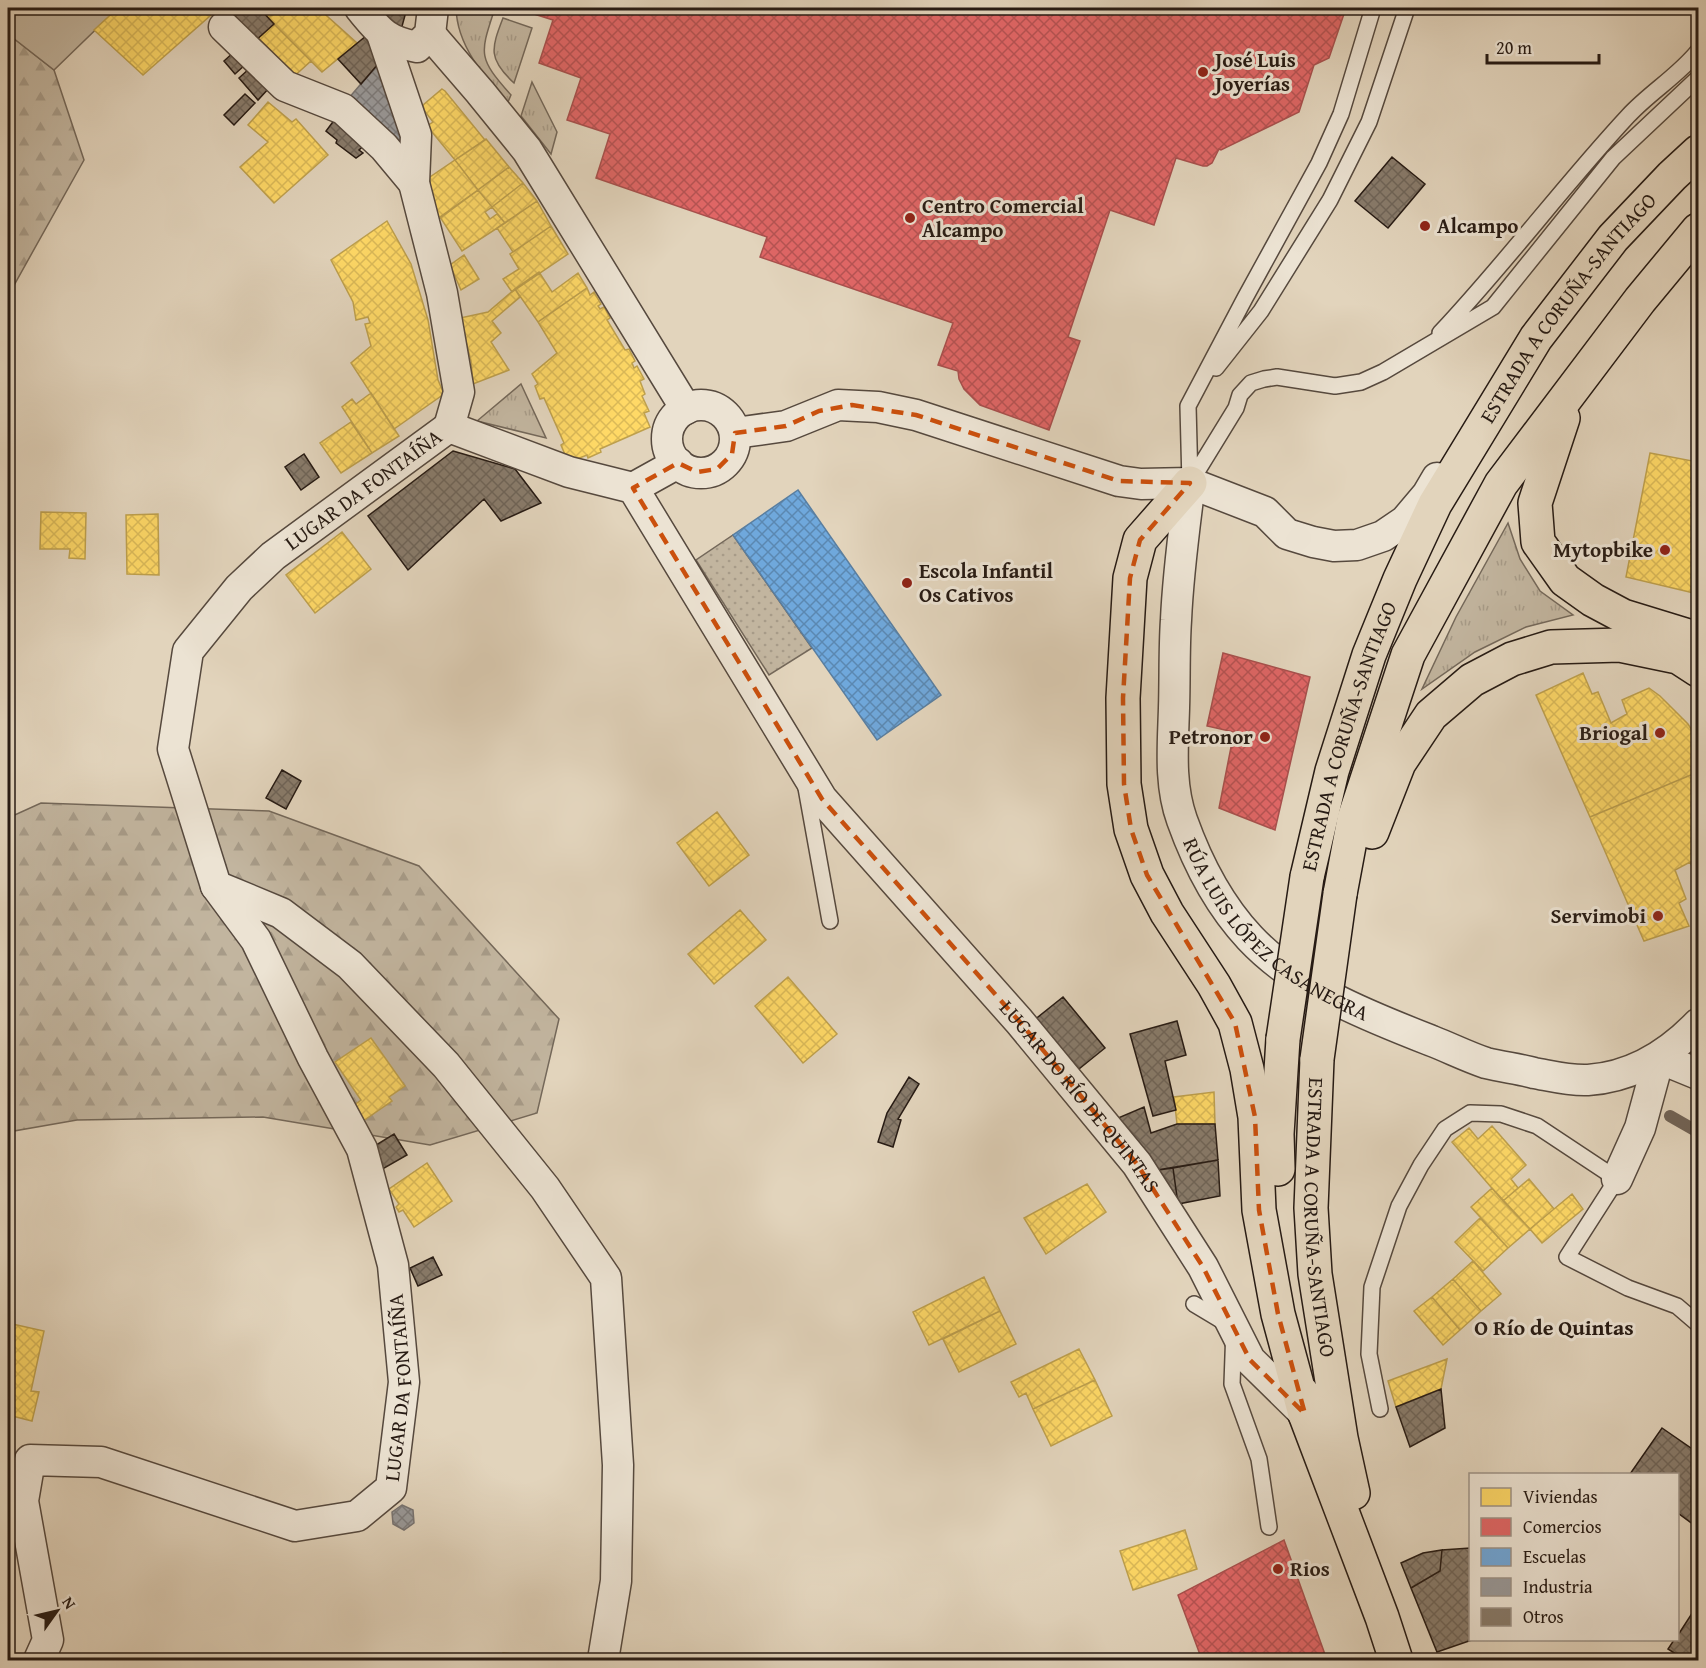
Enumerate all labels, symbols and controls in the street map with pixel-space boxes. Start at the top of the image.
scale bar [1487,27,1600,65]
text: 20 m [1496,34,1532,61]
place label: José Luis Joyerías [1212,44,1296,99]
marker: José Luis Joyerías [1196,65,1210,79]
street label: ESTRADA A CORUÑA-SANTIAGO [1472,185,1663,429]
place label: Centro Comercial Alcampo [922,190,1084,245]
place label: Alcampo [1437,210,1519,241]
marker: Centro Comercial Alcampo [903,211,917,225]
marker: Alcampo [1418,219,1432,233]
street label: LUGAR DA FONTAÍÑA [278,421,448,558]
place label: Mytopbike [1553,534,1653,565]
marker: Mytopbike [1658,543,1672,557]
place label: Escola Infantil Os Cativos [919,555,1053,610]
marker: Escola Infantil Os Cativos [900,576,914,590]
street label: ESTRADA A CORUÑA-SANTIAGO [1293,596,1404,874]
place label: Briogal [1579,717,1648,748]
place label: Petronor [1169,721,1253,752]
marker: Briogal [1653,726,1667,740]
marker: Petronor [1258,730,1272,744]
street label: RÚA LUIS LÓPEZ CASANEGRA [1175,833,1374,1028]
place label: Servimobi [1551,900,1646,931]
marker: Servimobi [1651,909,1665,923]
street label: LUGAR DO RÍO DE QUINTAS [992,993,1168,1199]
street label: ESTRADA A CORUÑA-SANTIAGO [1296,1077,1344,1359]
street label: LUGAR DA FONTAÍÑA [376,1292,419,1483]
district label: O Río de Quintas [1474,1311,1634,1343]
legend [1469,1473,1679,1641]
text: Viviendas [1523,1483,1598,1510]
text: Comercios [1523,1513,1602,1540]
text: Escuelas [1523,1543,1586,1570]
place label: Rios [1290,1553,1330,1584]
marker: Rios [1271,1562,1285,1576]
text: Industria [1523,1573,1593,1600]
north arrow [27,1581,87,1641]
text: N [56,1591,83,1614]
text: Otros [1523,1603,1564,1630]

